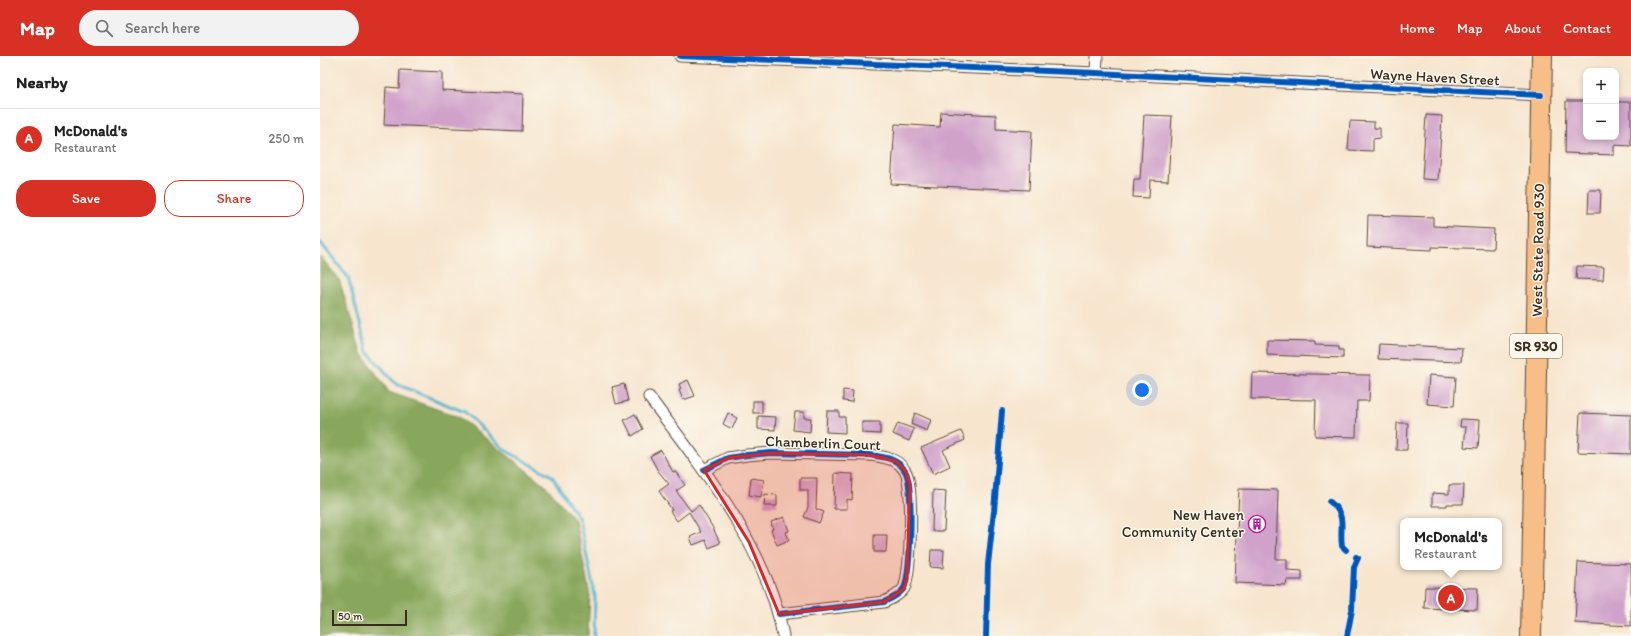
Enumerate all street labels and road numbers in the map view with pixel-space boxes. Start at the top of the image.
street label: Wayne Haven Street [1370,65,1501,89]
street label: West State Road 930 [1528,183,1548,317]
road number: SR 930 [1510,334,1562,358]
street label: Chamberlin Court [765,432,881,454]

